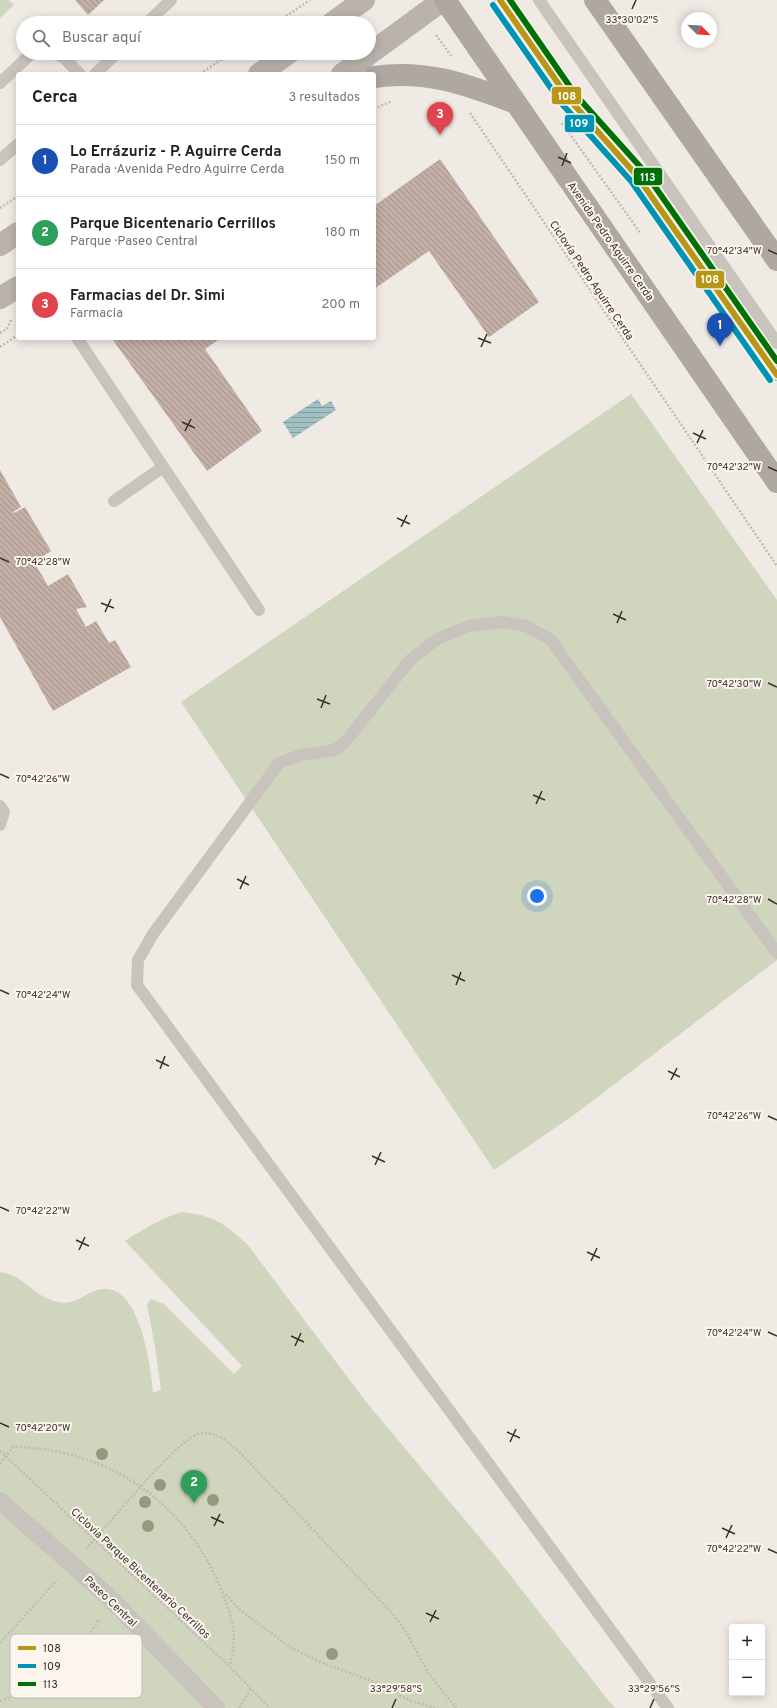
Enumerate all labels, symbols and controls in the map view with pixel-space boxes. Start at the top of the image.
north arrow [681,12,717,48]
text: 33°30'02"S [605,14,659,27]
search box [16,16,376,60]
icon: search [30,27,52,49]
text: Buscar aquí [62,29,141,48]
line badge: 108 [551,86,582,105]
text: Cerca [32,87,78,109]
text: 3 resultados [288,90,360,106]
text: 108 [558,90,576,104]
pin: 3 [427,102,453,135]
line badge: 109 [564,114,595,133]
text: 109 [570,117,588,131]
text: Lo Errázuriz - P. Aguirre Cerda [70,143,282,162]
text: 1 [42,153,48,169]
text: 150 m [325,153,360,169]
text: Parada · Avenida Pedro Aguirre Cerda [70,162,284,178]
line badge: 113 [633,167,663,186]
text: 113 [640,171,656,185]
street label: Avenida Pedro Aguirre Cerda [564,179,657,304]
text: Parque Bicentenario Cerrillos [70,215,276,234]
street label: Ciclovía Pedro Aguirre Cerda [546,218,637,343]
text: 2 [41,225,49,241]
text: 180 m [325,225,360,241]
text: Parque · Paseo Central [70,234,198,250]
text: 70°42'34"W [707,245,761,258]
line badge: 108 [695,270,725,289]
text: 108 [701,273,719,287]
text: Farmacias del Dr. Simi [70,287,225,306]
text: 3 [41,297,49,313]
text: 200 m [321,297,360,313]
text: Farmacia [70,306,123,322]
pin: 1 [707,313,733,346]
text: 70°42'32"W [707,461,761,474]
text: 70°42'28"W [16,556,70,569]
text: 70°42'30"W [707,678,761,691]
text: 70°42'26"W [16,773,70,786]
your location [527,886,547,906]
text: 70°42'28"W [707,894,761,907]
text: 70°42'24"W [16,989,70,1002]
text: 70°42'26"W [707,1110,761,1123]
text: 70°42'22"W [16,1205,70,1218]
text: 70°42'24"W [707,1327,761,1340]
text: 70°42'20"W [16,1422,70,1435]
pin: 2 [181,1470,207,1503]
street label: Ciclovia Parque Bicentenario Cerrillos [68,1505,213,1642]
text: 70°42'22"W [707,1543,761,1556]
street label: Paseo Central [81,1573,140,1630]
map controls [729,1624,765,1696]
button: + [729,1624,765,1660]
legend [10,1634,142,1698]
text: 108 [43,1642,61,1656]
text: 109 [43,1660,61,1674]
button: − [729,1660,765,1696]
text: 113 [43,1678,58,1692]
text: 33°29'58"S [370,1683,422,1696]
text: 33°29'56"S [628,1683,680,1696]

